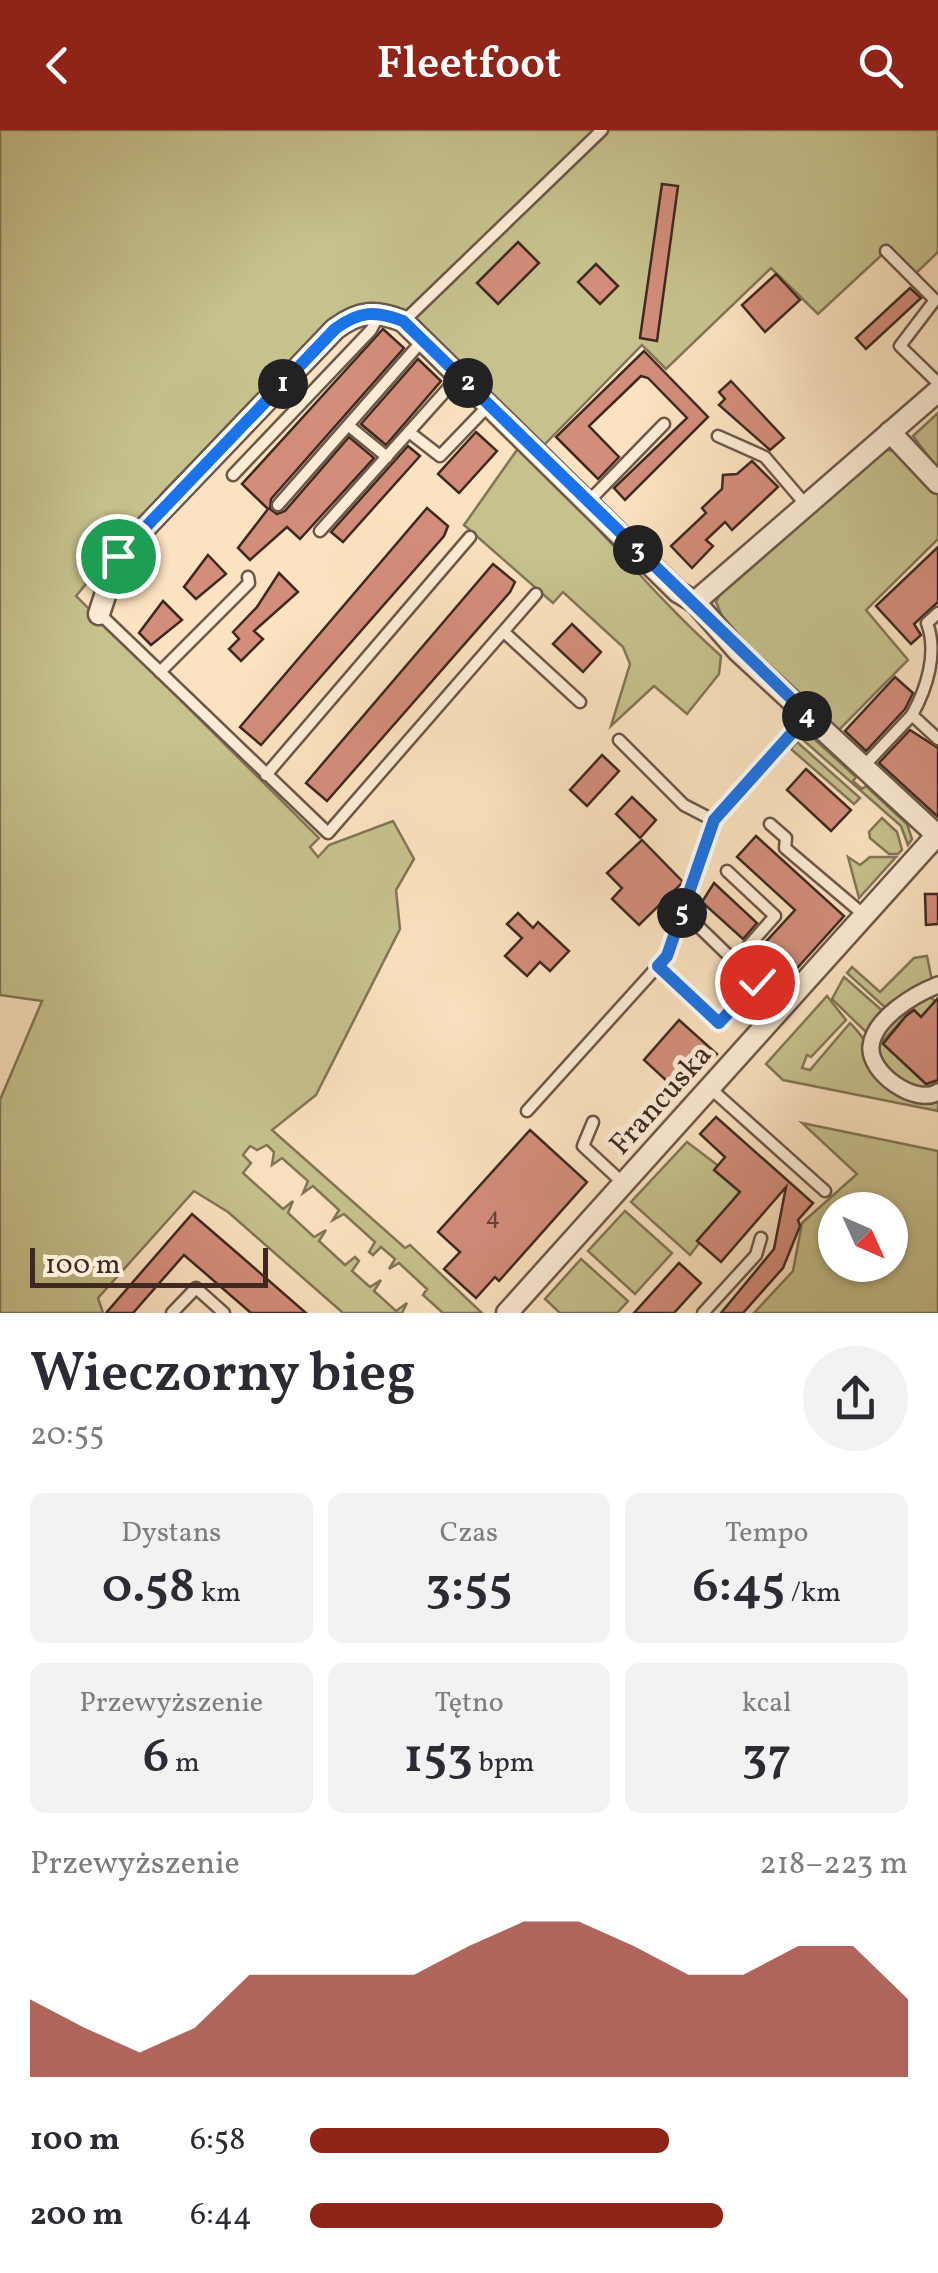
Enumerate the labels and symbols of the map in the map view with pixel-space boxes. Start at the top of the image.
pin: 2 [443,358,493,408]
pin: 1 [258,359,308,409]
pin [76,514,161,599]
pin: 3 [613,525,663,575]
pin: 4 [782,691,832,741]
pin: 5 [657,888,707,938]
pin [715,940,800,1025]
street label: Francuska [600,1036,723,1165]
north arrow [818,1192,908,1282]
house number: 4 [486,1200,500,1235]
scale bar [30,1243,268,1288]

